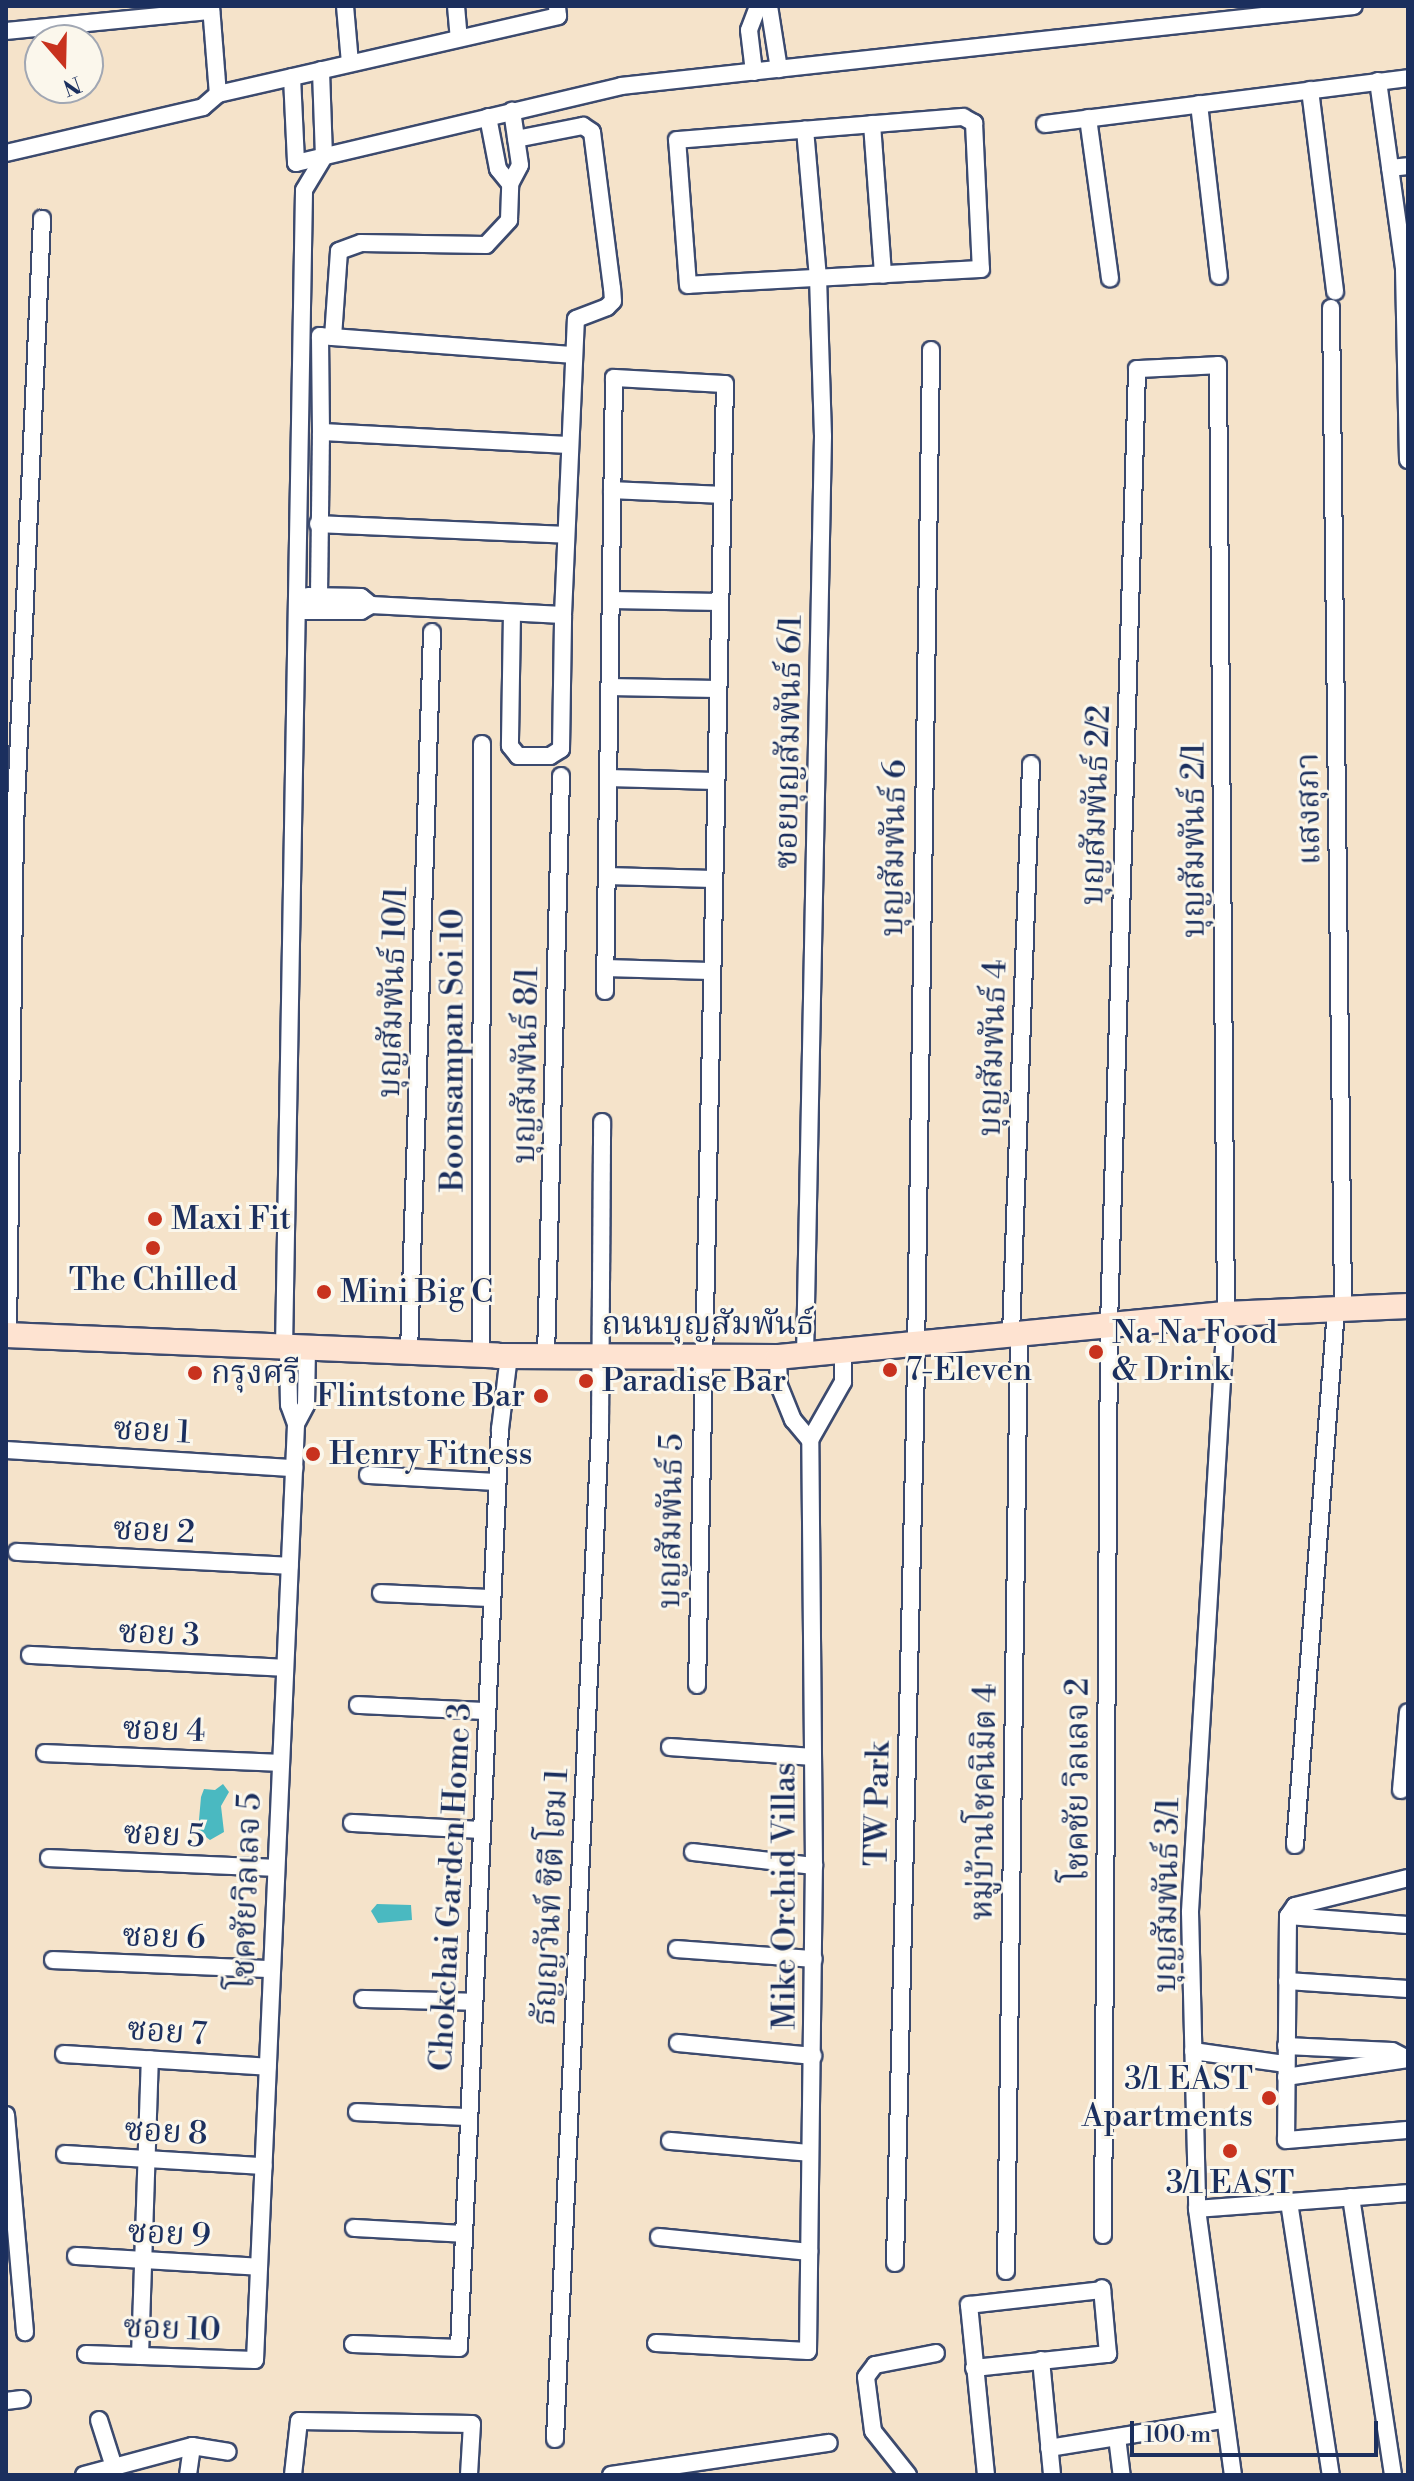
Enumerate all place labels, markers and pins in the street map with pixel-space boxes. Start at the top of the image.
place label: Maxi Fit [171,1200,291,1238]
marker: Maxi Fit [146,1210,164,1228]
marker: The Chilled [144,1239,162,1257]
place label: The Chilled [69,1261,237,1299]
place label: Mini Big C [340,1273,493,1311]
marker: Mini Big C [315,1283,333,1301]
place label: Na Na Food & Drink [1112,1315,1277,1390]
marker: Na Na Food & Drink [1087,1343,1105,1361]
place label: 7-Eleven [906,1351,1032,1389]
place label: กรุงศรี [211,1354,299,1392]
marker: 7-Eleven [881,1361,899,1379]
place label: Paradise Bar [602,1362,786,1400]
marker: กรุงศรี [186,1364,204,1382]
marker: Paradise Bar [577,1372,595,1390]
place label: Flintstone Bar [316,1377,525,1415]
marker: Flintstone Bar [532,1387,550,1405]
place label: Henry Fitness [329,1435,532,1473]
marker: Henry Fitness [304,1445,322,1463]
place label: 3/1 EAST Apartments [1082,2061,1253,2136]
marker: 3/1 EAST Apartments [1260,2089,1278,2107]
marker: 3/1 EAST [1221,2142,1239,2160]
place label: 3/1 EAST [1166,2164,1294,2202]

